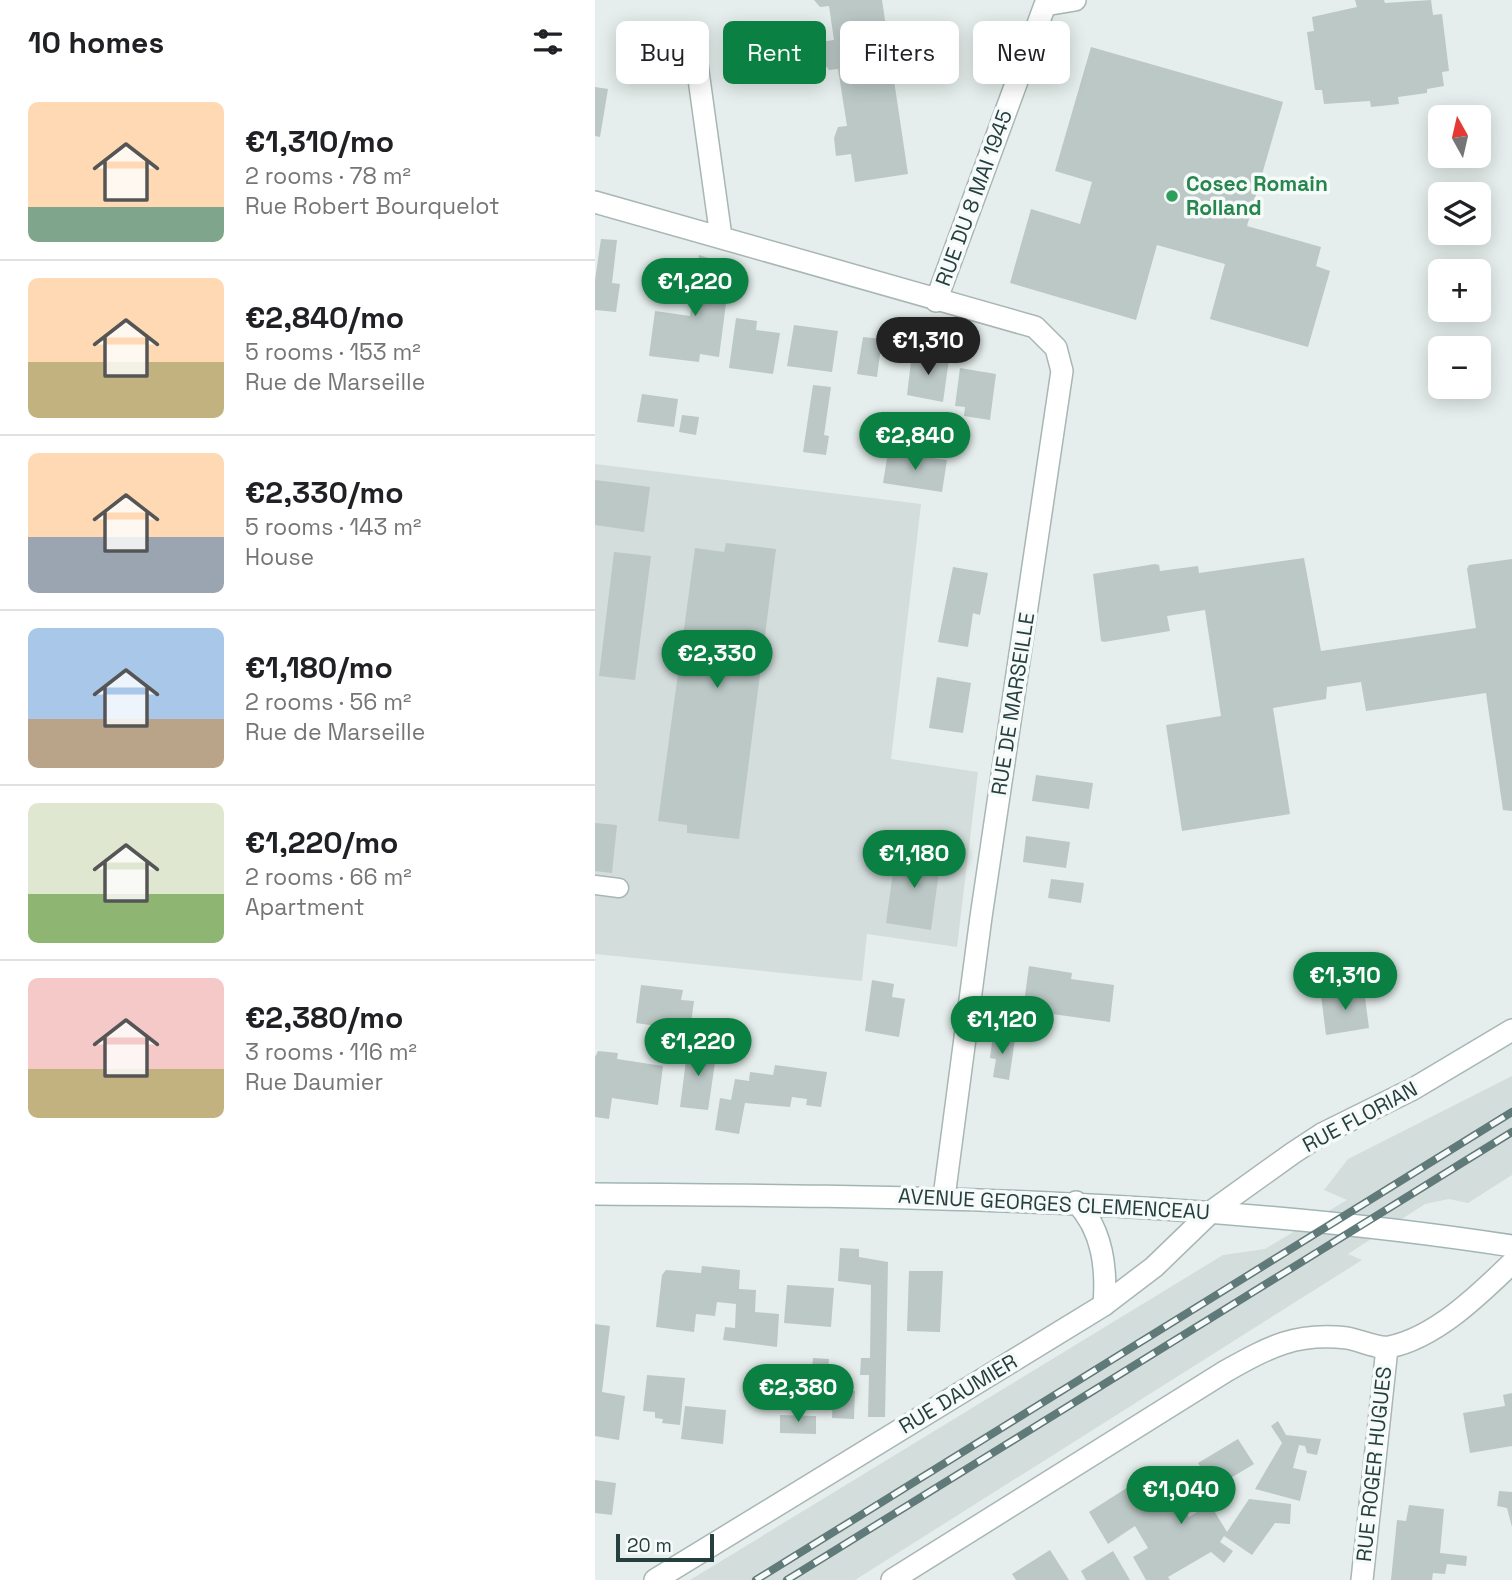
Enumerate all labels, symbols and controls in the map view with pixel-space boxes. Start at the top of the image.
chip: Buy [616,21,709,84]
chip: Rent [723,21,826,84]
chip: Filters [840,21,959,84]
chip: New [973,21,1070,84]
text: 10 homes [28,23,164,62]
icon: filters [529,23,567,61]
north arrow [1428,105,1491,168]
map controls [1428,105,1491,399]
street label: RUE DU 8 MAI 1945 [929,106,1018,290]
text: €1,310/mo [245,122,394,161]
icon: home [84,130,168,214]
text: 2 rooms · 78 m² [245,161,411,191]
place label: Cosec Romain Rolland [1186,170,1328,221]
button: layers [1428,182,1491,245]
marker: Cosec Romain Rolland [1164,188,1180,204]
text: Rue Robert Bourquelot [245,191,500,221]
pin: €1,220 [638,258,752,318]
button: + [1428,259,1491,322]
text: €1,220 [658,266,732,296]
text: €2,840/mo [245,298,404,337]
icon: home [84,306,168,390]
pin: €1,310 [871,318,985,377]
text: €1,310 [892,325,964,355]
button: − [1428,336,1491,399]
text: 5 rooms · 153 m² [245,337,421,367]
text: Rue de Marseille [245,367,425,397]
pin: €2,840 [858,412,972,472]
text: €2,840 [875,420,955,450]
text: €2,330/mo [245,473,404,512]
icon: home [84,481,168,565]
text: 5 rooms · 143 m² [245,512,421,542]
text: House [245,542,314,572]
street label: RUE DE MARSEILLE [985,611,1040,797]
pin: €2,330 [660,630,774,690]
text: €2,330 [678,638,756,668]
text: €1,180/mo [245,648,393,687]
icon: home [84,656,168,740]
text: 2 rooms · 56 m² [245,687,411,717]
text: Rue de Marseille [245,717,425,747]
text: €1,220/mo [245,823,398,862]
pin: €1,180 [857,830,971,890]
icon: home [84,831,168,915]
text: €1,180 [879,838,949,868]
text: 2 rooms · 66 m² [245,862,412,892]
text: Apartment [245,892,365,922]
pin: €1,310 [1288,953,1402,1012]
text: €1,310 [1309,960,1381,990]
pin: €1,120 [945,996,1059,1056]
text: €2,380/mo [245,998,403,1037]
text: €1,120 [967,1004,1037,1034]
icon: home [84,1006,168,1090]
pin: €1,220 [641,1018,755,1078]
text: €1,220 [661,1026,735,1056]
text: 3 rooms · 116 m² [245,1037,417,1067]
text: Rue Daumier [245,1067,383,1097]
street label: RUE FLORIAN [1298,1075,1422,1158]
street label: AVENUE GEORGES CLEMENCEAU [898,1182,1211,1225]
street label: RUE DAUMIER [894,1348,1022,1440]
pin: €2,380 [741,1364,855,1424]
street label: RUE ROGER HUGUES [1350,1365,1397,1563]
text: €2,380 [759,1372,837,1402]
pin: €1,040 [1124,1466,1238,1526]
text: €1,040 [1143,1474,1219,1504]
scale bar [616,1531,714,1563]
text: 20 m [627,1533,672,1558]

